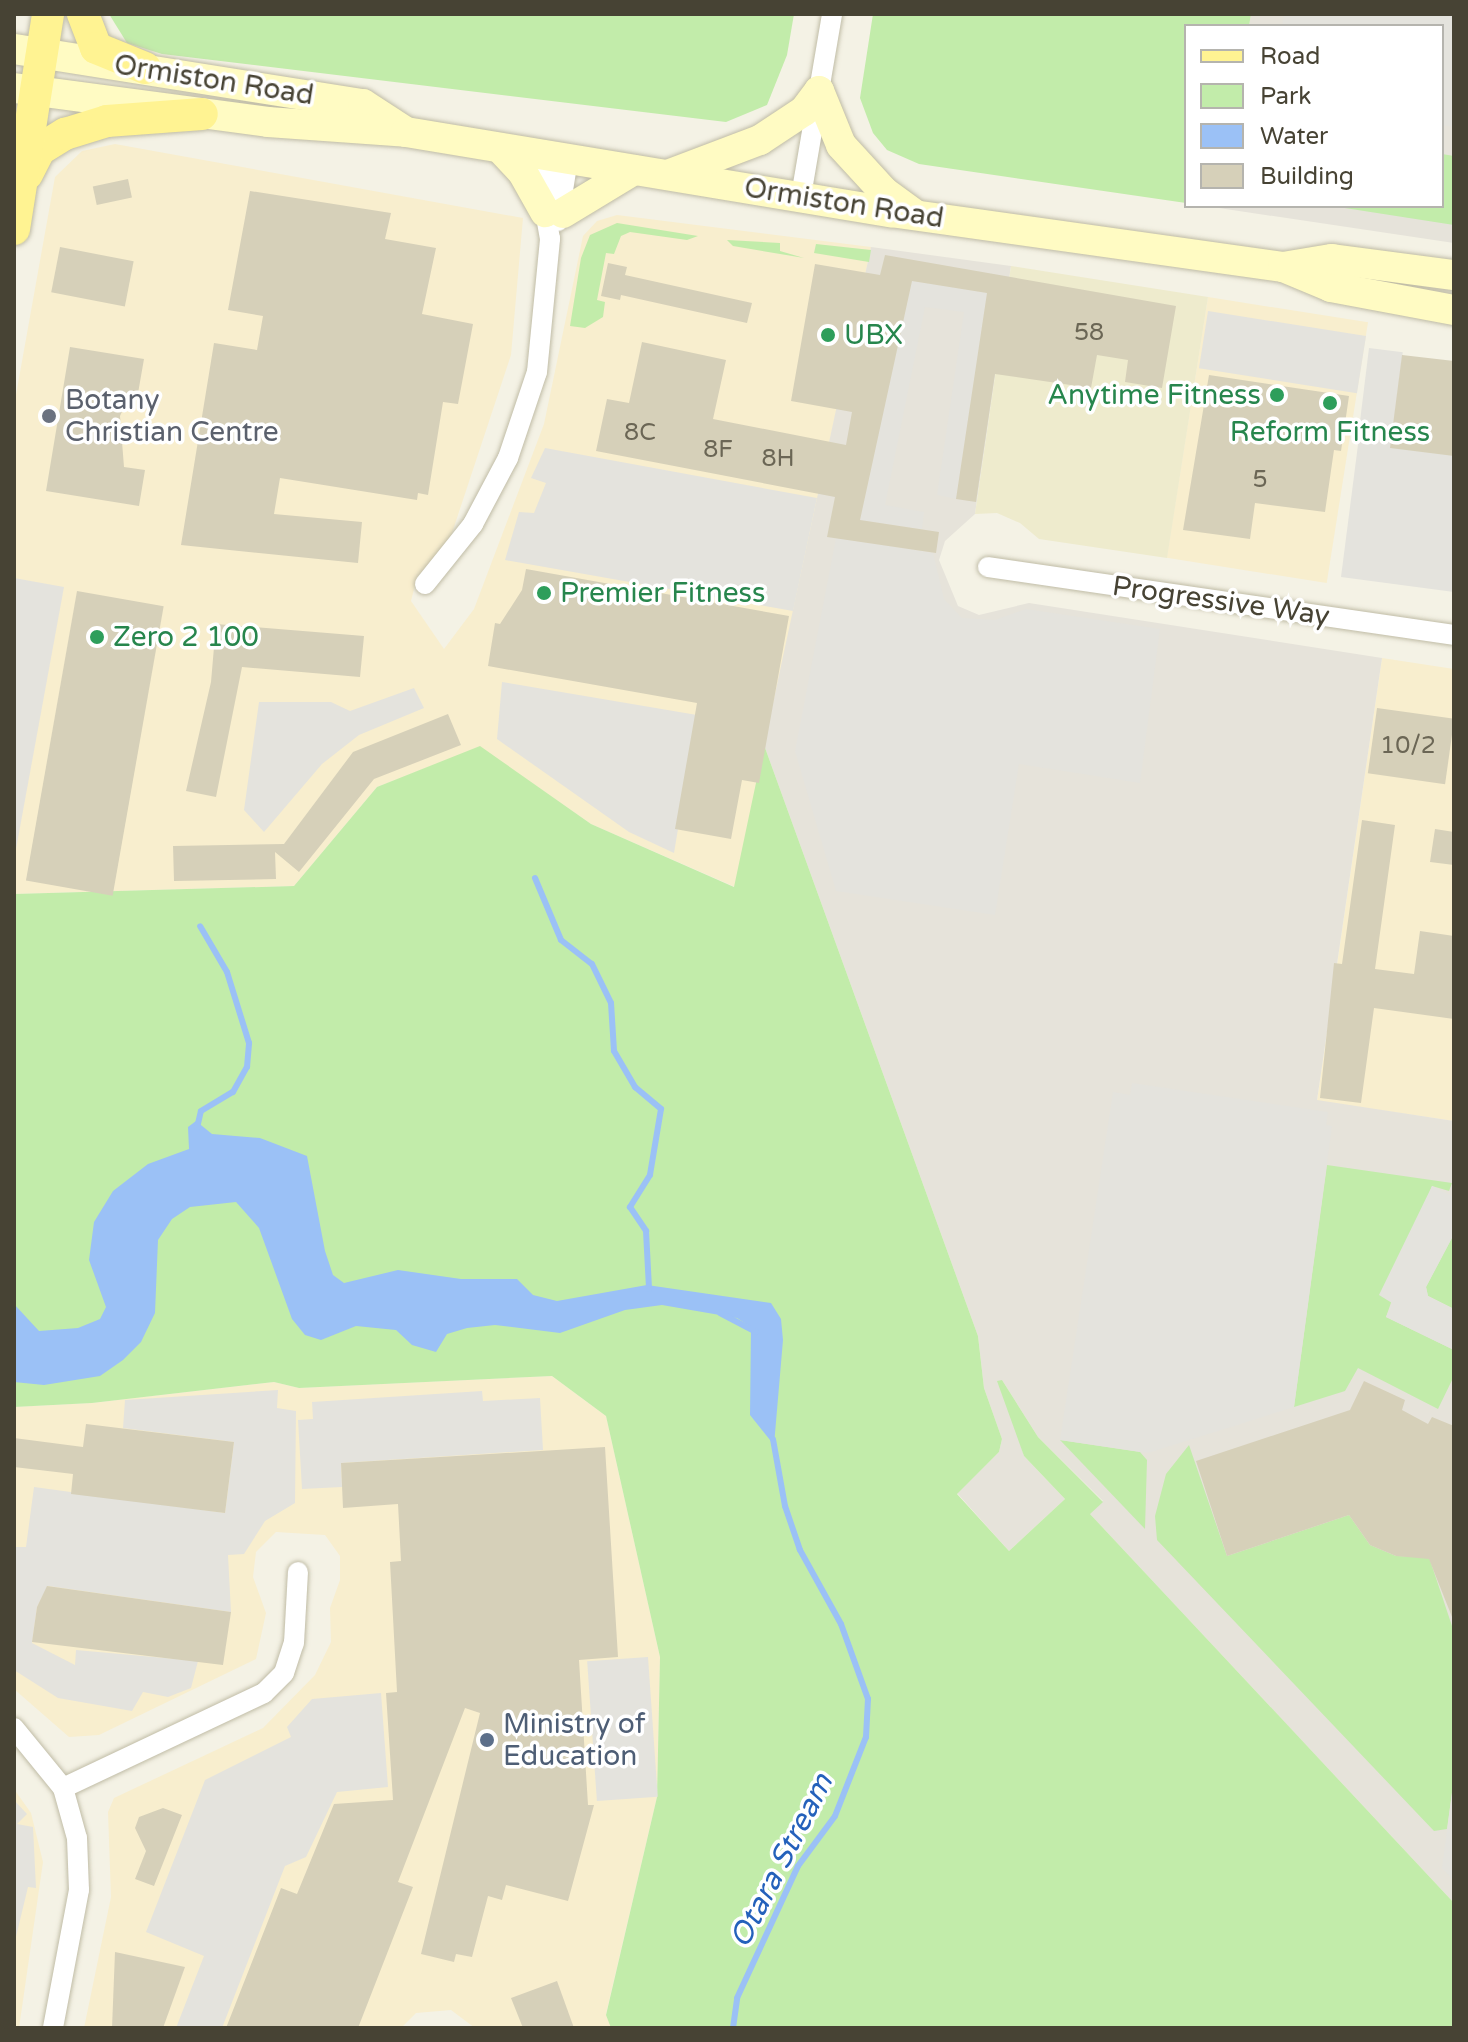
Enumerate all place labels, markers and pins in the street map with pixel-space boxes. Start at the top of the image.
place label: UBX [844,318,903,352]
marker: UBX [819,326,837,344]
place label: Anytime Fitness [1047,378,1261,412]
place label: Botany Christian Centre [65,383,279,449]
marker: Anytime Fitness [1268,386,1286,404]
marker: Reform Fitness [1321,394,1339,412]
marker: Botany Christian Centre [40,407,58,425]
place label: Reform Fitness [1230,415,1430,449]
place label: Premier Fitness [560,576,765,610]
marker: Premier Fitness [535,584,553,602]
place label: Zero 2 100 [113,620,259,654]
marker: Zero 2 100 [88,628,106,646]
place label: Ministry of Education [503,1707,645,1773]
marker: Ministry of Education [478,1731,496,1749]

